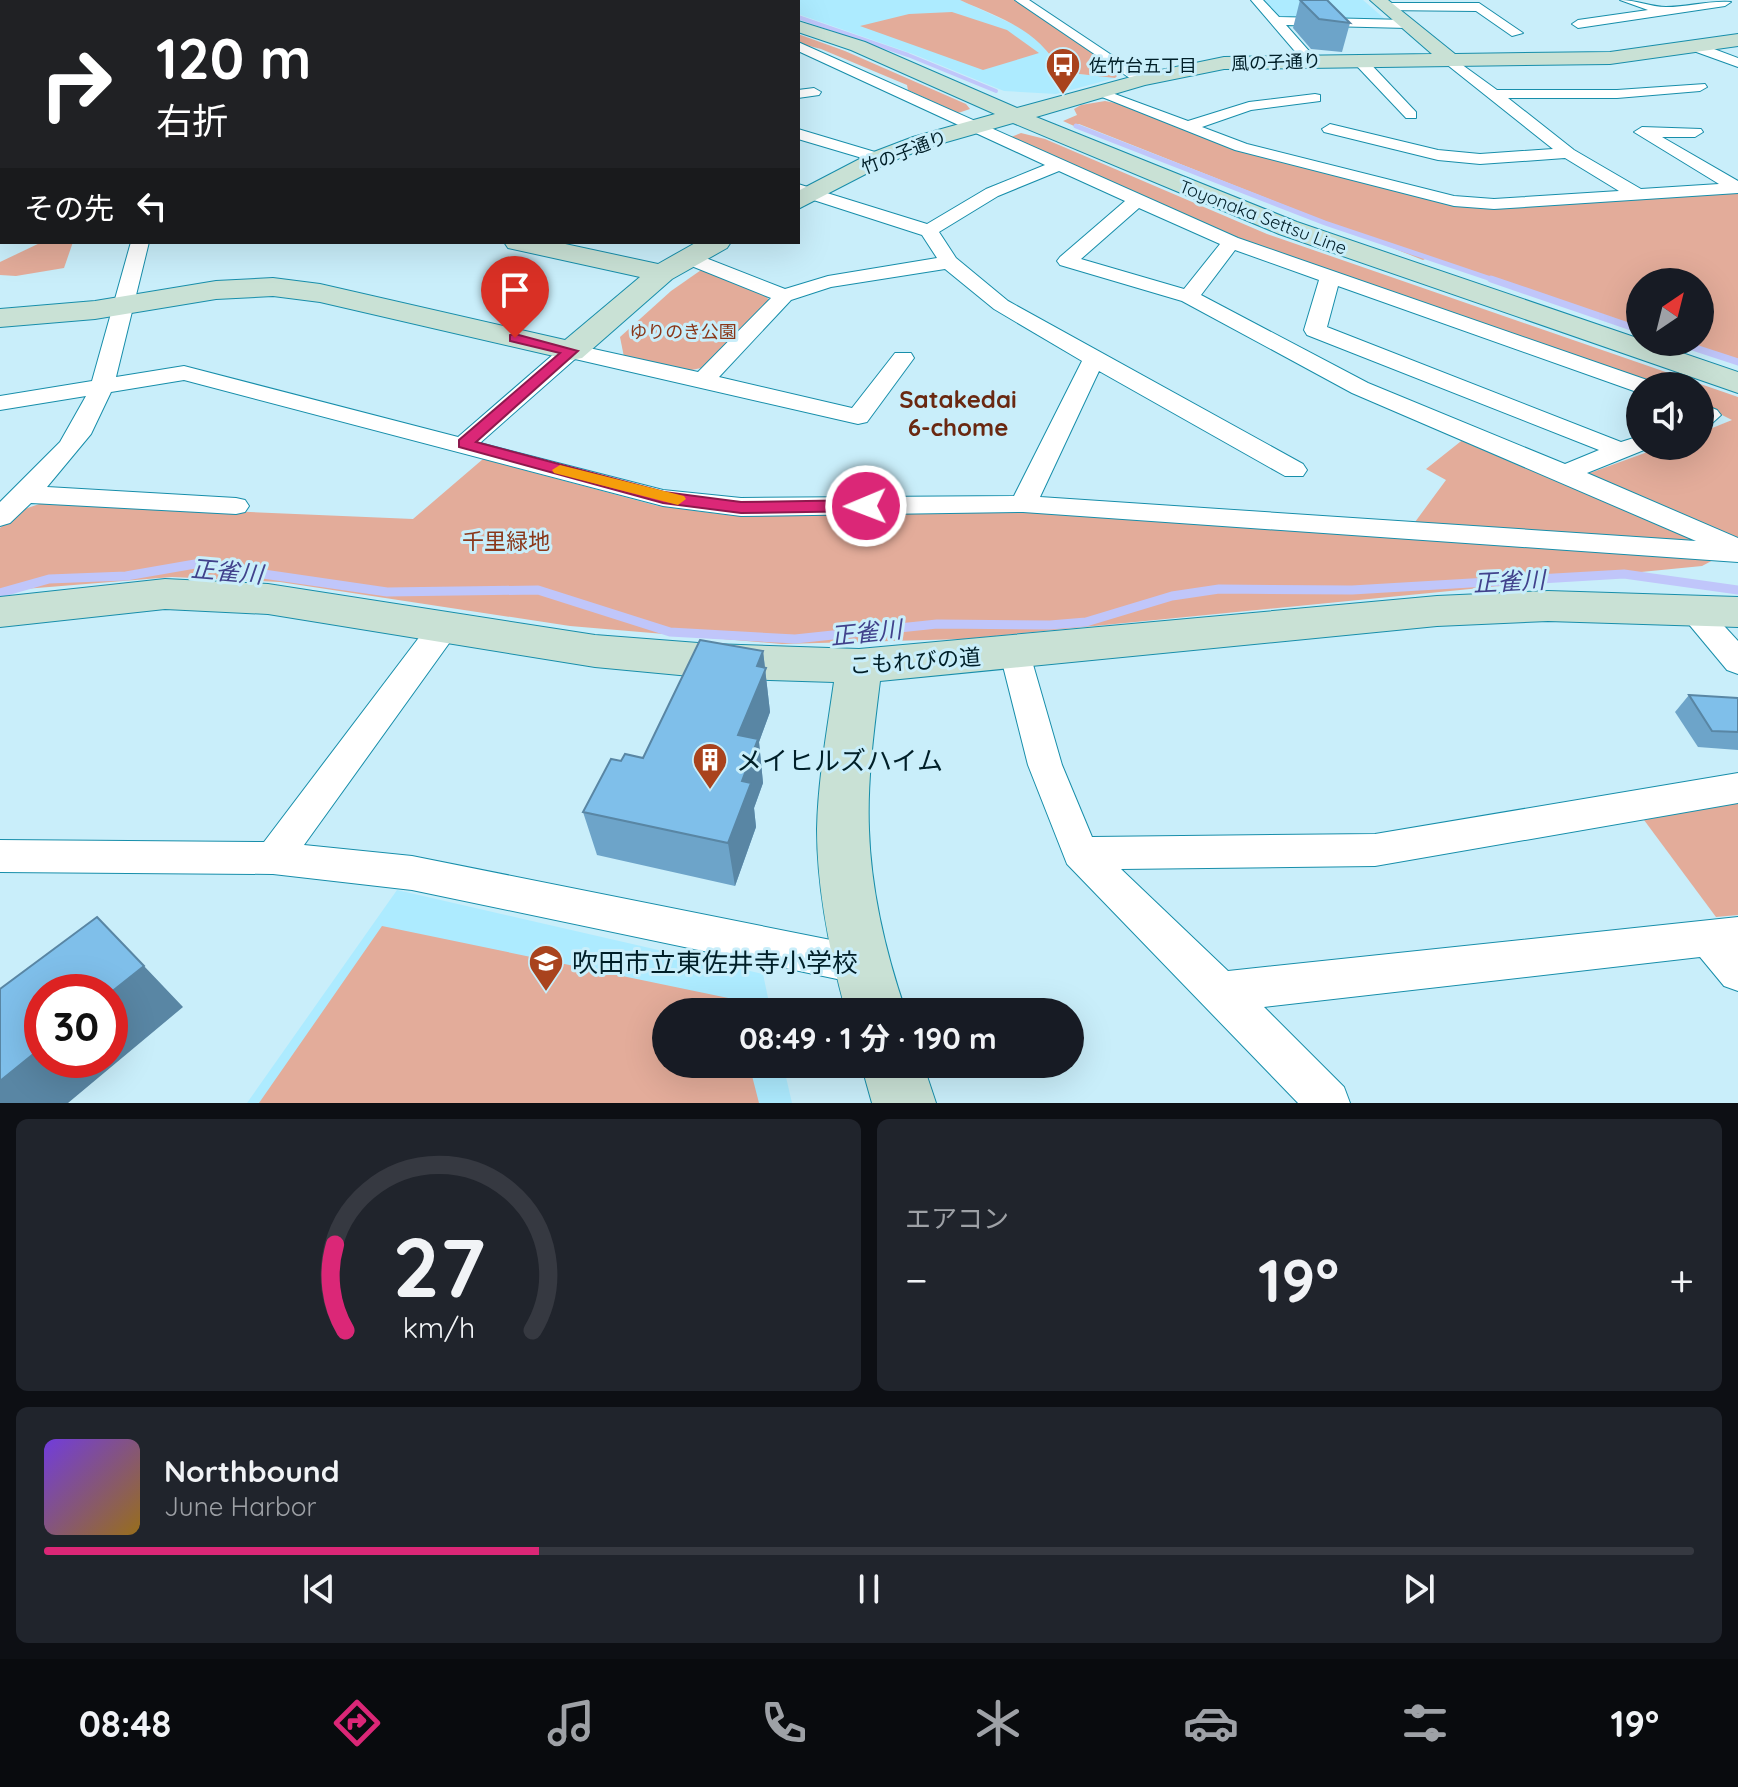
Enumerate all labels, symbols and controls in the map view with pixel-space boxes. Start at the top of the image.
text: 120 m [156,23,311,93]
icon: right [24,32,128,136]
bus stop icon: 佐竹台五丁目 [1044,46,1082,96]
street label: 風の子通り [1231,49,1321,75]
place label: 佐竹台五丁目 [1089,54,1197,77]
text: 右折 [156,98,228,143]
street label: 竹の子通り [858,125,950,179]
street label: Toyonaka Settsu Line [1176,174,1350,260]
icon: left [130,184,174,228]
text: その先 [24,189,114,227]
pin [481,256,549,338]
icon: arrive [493,268,537,312]
north arrow [1626,268,1714,356]
map controls [1626,268,1714,460]
park label: ゆりのき公園 [629,320,737,343]
button: sound [1626,372,1714,460]
district label: Satakedai 6-chome [899,384,1017,442]
position arrow [824,464,908,548]
park label: 千里緑地 [462,527,550,555]
water label: 正雀川 [190,553,267,589]
water label: 正雀川 [1472,564,1549,598]
water label: 正雀川 [829,613,906,651]
street label: こもれびの道 [848,642,982,680]
building icon: メイヒルズハイム [691,741,729,791]
place label: メイヒルズハイム [736,744,943,777]
school or university icon: 吹田市立東佐井寺小学校 [527,943,565,993]
place label: 吹田市立東佐井寺小学校 [572,946,858,979]
speed limit sign: 30 [24,974,128,1078]
text: 08:49 · 1 分 · 190 m [739,1019,997,1057]
text: エアコン [905,1202,1009,1235]
text: 27 [392,1214,485,1318]
text: 19° [1258,1242,1339,1317]
text: − [905,1252,928,1307]
text: + [1669,1252,1694,1307]
text: km/h [402,1309,475,1345]
text: Northbound [164,1452,340,1490]
text: June Harbor [164,1490,316,1523]
icon: previous [297,1567,341,1611]
icon: pause [847,1567,891,1611]
icon: next [1397,1567,1441,1611]
icon: directions [329,1695,385,1751]
icon: music [543,1695,599,1751]
icon: phone [756,1695,812,1751]
icon: climate [970,1695,1026,1751]
icon: car [1183,1695,1239,1751]
icon: filters [1397,1695,1453,1751]
text: 08:48 [79,1701,171,1746]
text: 19° [1611,1701,1659,1746]

